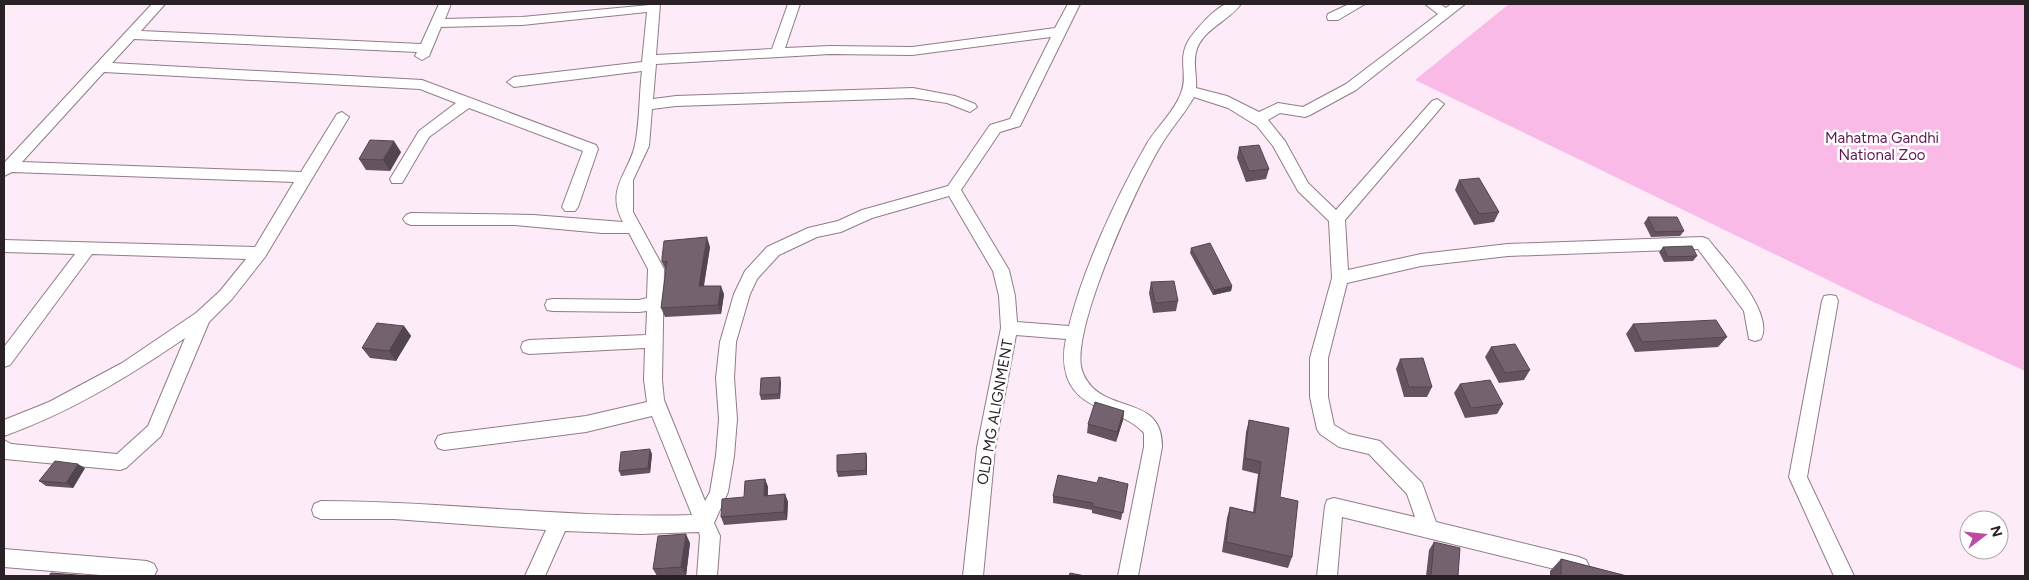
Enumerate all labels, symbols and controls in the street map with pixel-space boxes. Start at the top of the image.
park label: Mahatma Gandhi National Zoo [1825,129,1939,164]
street label: OLD MG ALIGNMENT [973,337,1017,486]
north arrow [1959,510,2009,560]
text: N [1986,524,2006,539]

